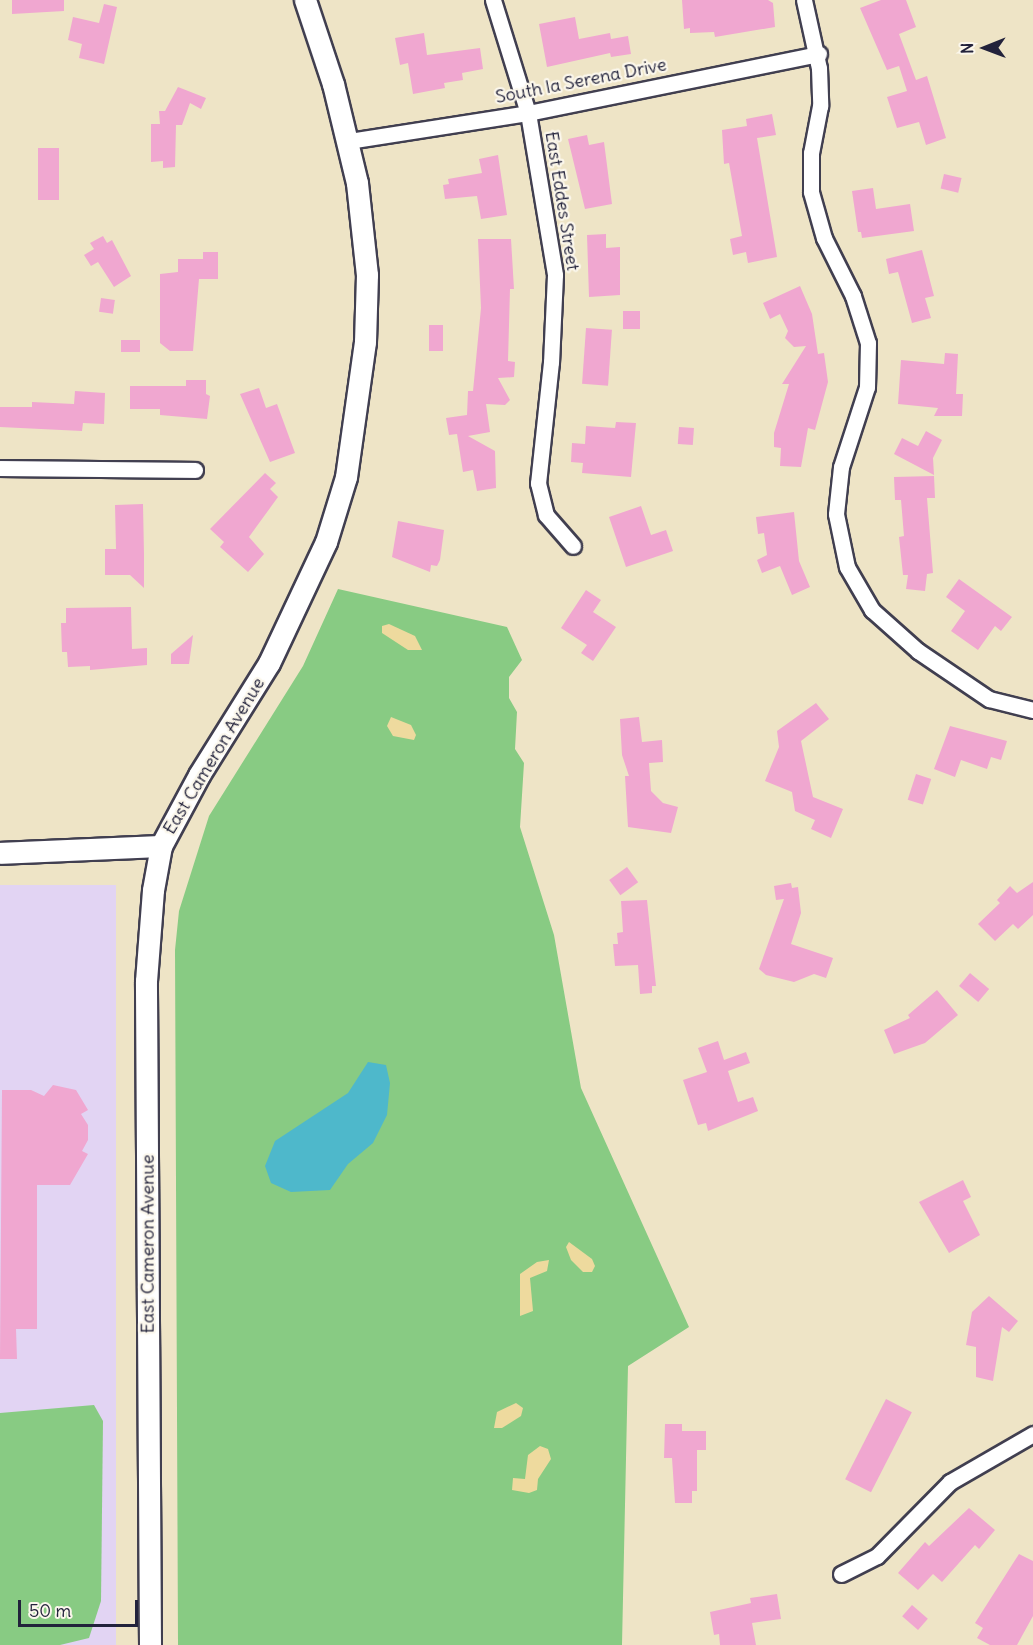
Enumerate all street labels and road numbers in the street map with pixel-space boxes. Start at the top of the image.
street label: South la Serena Drive [494,54,668,108]
street label: East Eddes Street [540,130,584,272]
street label: East Cameron Avenue [159,674,269,838]
street label: East Cameron Avenue [137,1155,159,1333]

